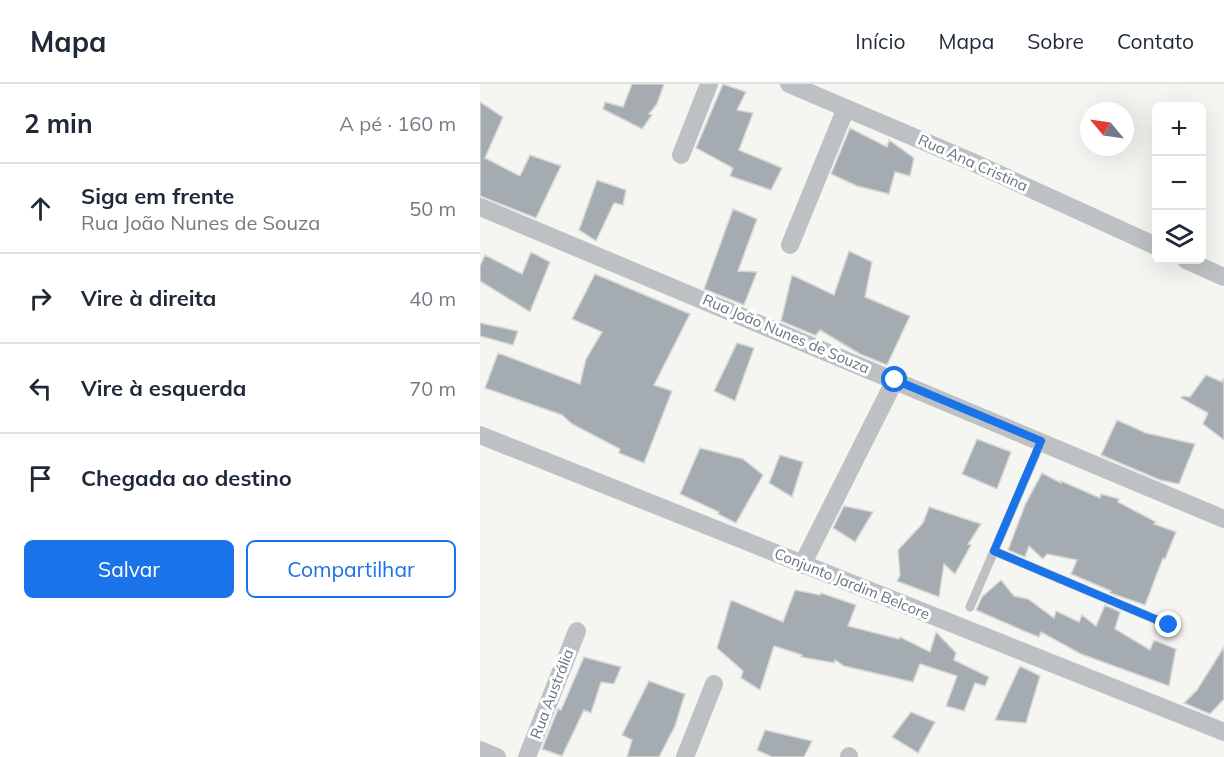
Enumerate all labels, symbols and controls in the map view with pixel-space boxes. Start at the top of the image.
text: Mapa [30,24,106,59]
text: Início [855,28,905,54]
text: Mapa [938,28,994,54]
text: Sobre [1027,28,1084,54]
text: Contato [1117,28,1194,54]
north arrow [1080,102,1134,156]
map controls [1152,102,1206,264]
button: + [1152,102,1206,156]
text: 2 min [24,107,93,140]
text: A pé · 160 m [339,111,456,136]
street label: Rua Ana Cristina [915,130,1031,195]
button: − [1152,156,1206,210]
text: Siga em frente [81,182,234,210]
icon: ahead [24,192,57,225]
text: 50 m [409,196,456,221]
text: Rua João Nunes de Souza [81,210,320,235]
button: layers [1152,210,1206,264]
icon: right [24,282,57,315]
text: Vire à direita [81,284,216,312]
text: 40 m [409,286,456,311]
street label: Rua João Nunes de Souza [700,290,873,377]
route start [881,366,907,392]
icon: left [24,372,57,405]
text: Vire à esquerda [81,374,246,402]
text: 70 m [409,376,456,401]
icon: arrive [24,462,57,495]
text: Chegada ao destino [81,464,292,492]
button: Salvar [24,540,234,598]
button: Compartilhar [246,540,456,598]
street label: Conjunto Jardim Belcore [772,544,933,623]
route end [1155,611,1181,637]
street label: Rua Austrália [526,646,577,741]

